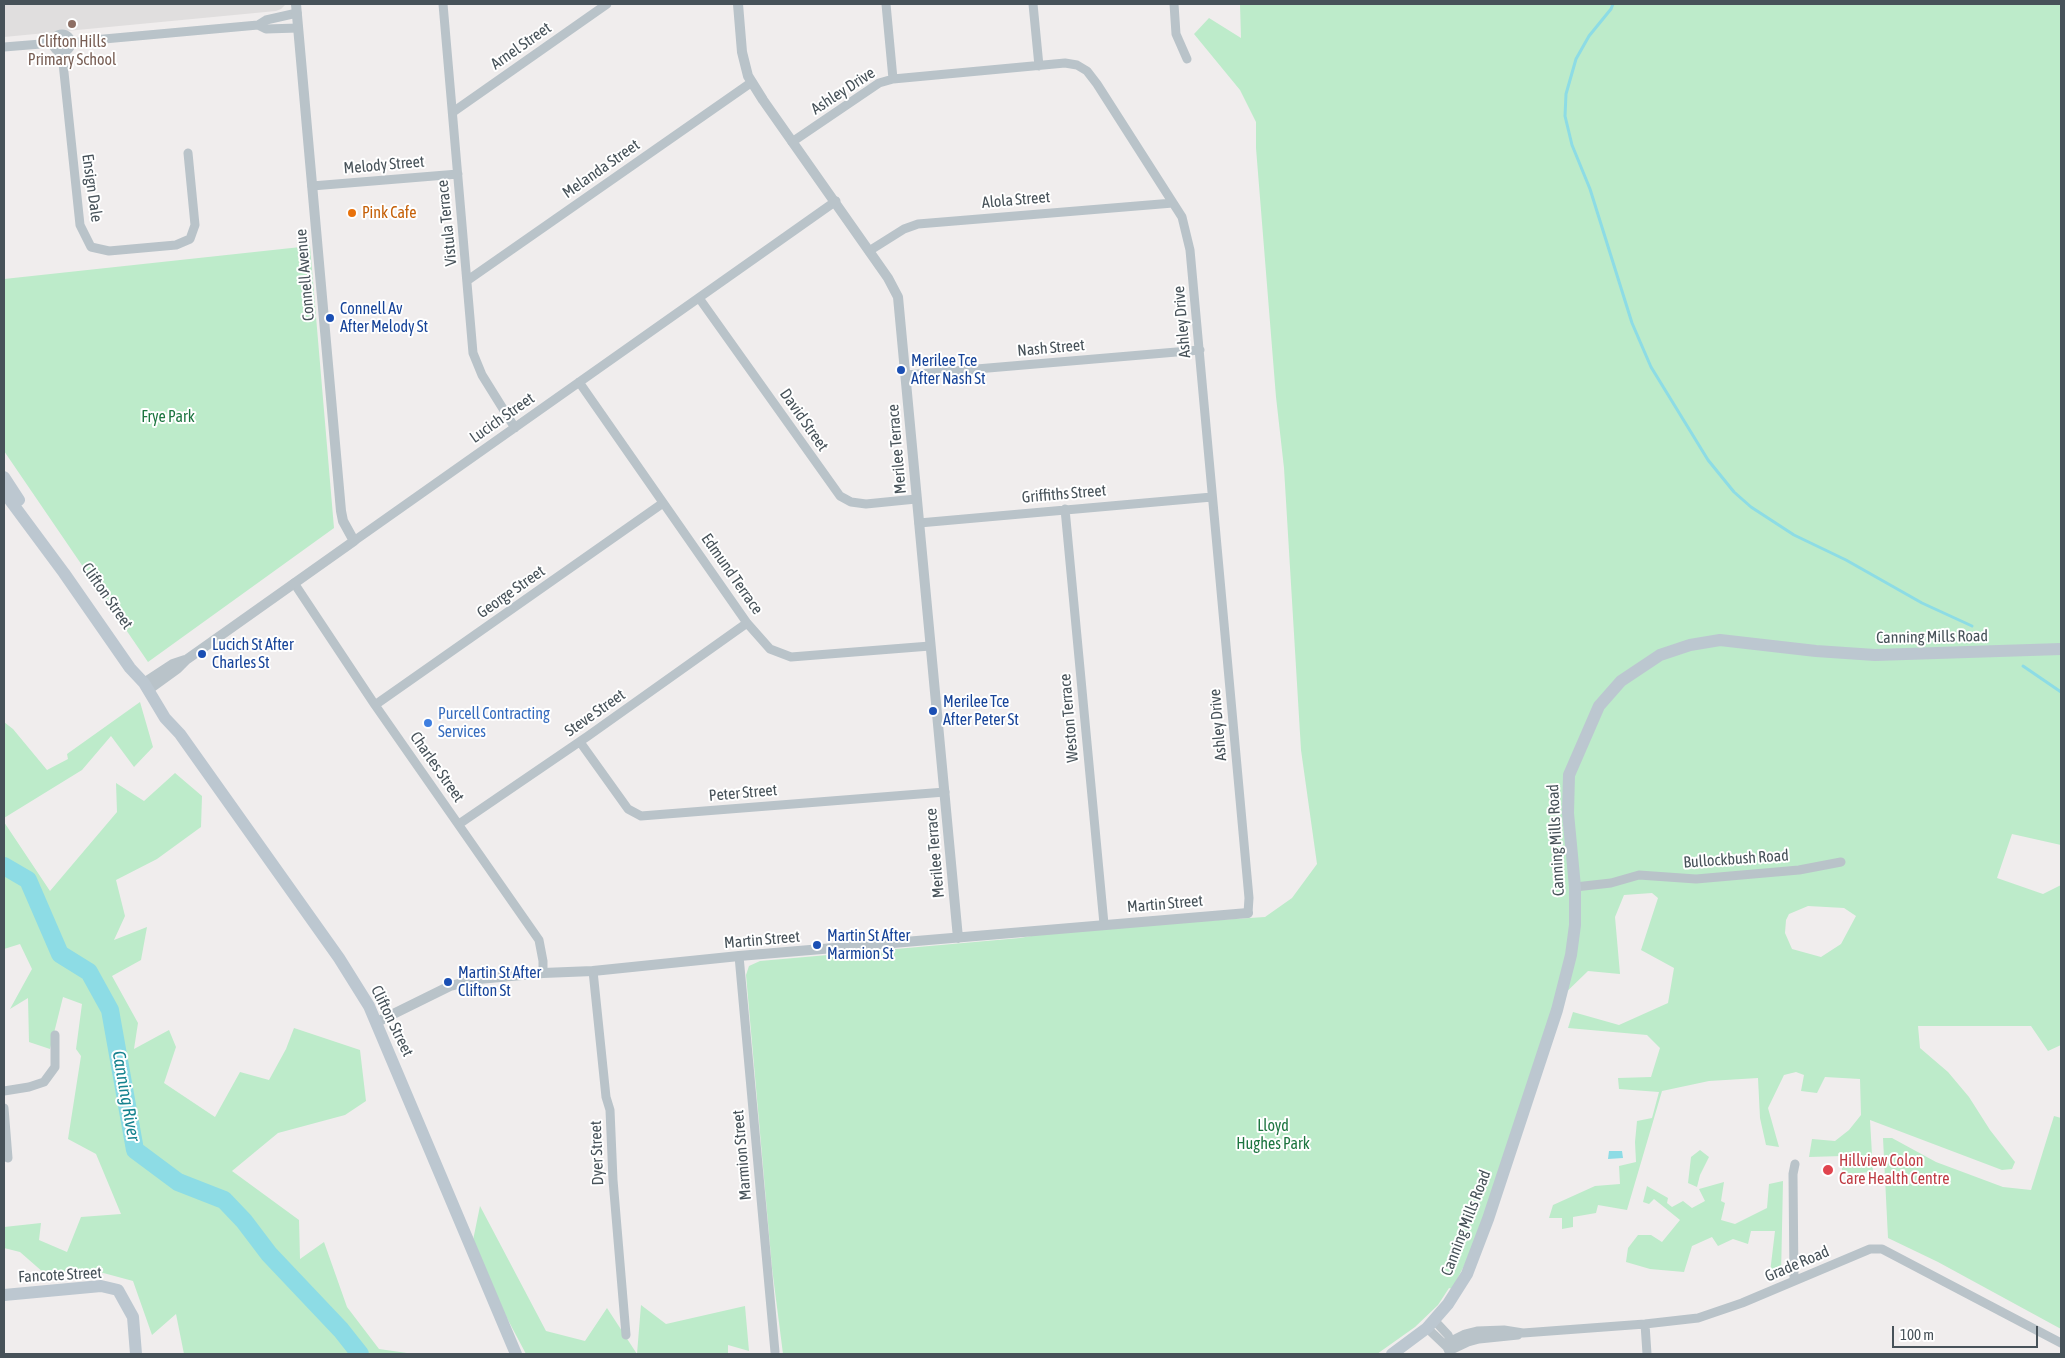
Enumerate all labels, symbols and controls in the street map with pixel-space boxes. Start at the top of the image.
marker: Clifton Hills Primary School [66,18,78,30]
street label: Arnel Street [487,18,555,74]
place label: Clifton Hills Primary School [28,32,116,70]
street label: Ashley Drive [807,63,879,119]
street label: Melanda Street [559,135,643,203]
street label: Melody Street [343,152,425,178]
street label: Ensign Dale [78,153,106,223]
street label: Vistula Terrace [433,179,461,267]
street label: Alola Street [981,187,1051,213]
place label: Pink Cafe [362,203,417,223]
marker: Pink Cafe [346,207,358,219]
street label: Connell Avenue [291,228,319,322]
street label: Ashley Drive [1169,285,1195,359]
place label: Connell Av After Melody St [340,299,428,337]
marker: Connell Av After Melody St [324,312,336,324]
street label: Nash Street [1016,335,1086,361]
place label: Merilee Tce After Nash St [911,351,986,389]
marker: Merilee Tce After Nash St [895,364,907,376]
street label: David Street [776,385,832,455]
street label: Lucich Street [466,389,538,447]
street label: Merilee Terrace [884,403,910,495]
park label: Frye Park [141,407,195,427]
street label: Griffiths Street [1021,481,1107,507]
street label: Edmund Terrace [697,530,767,618]
street label: Clifton Street [77,559,137,633]
street label: George Street [473,562,549,622]
street label: Canning Mills Road [1876,626,1988,648]
place label: Lucich St After Charles St [212,635,294,673]
marker: Lucich St After Charles St [196,648,208,660]
street label: Weston Terrace [1056,673,1082,763]
street label: Steve Street [561,685,629,741]
street label: Ashley Drive [1205,688,1231,762]
place label: Merilee Tce After Peter St [943,692,1019,730]
place label: Purcell Contracting Services [438,704,550,742]
marker: Merilee Tce After Peter St [927,705,939,717]
marker: Purcell Contracting Services [422,717,434,729]
street label: Charles Street [406,728,468,806]
street label: Peter Street [708,780,778,806]
street label: Canning Mills Road [1543,784,1569,896]
street label: Merilee Terrace [922,807,948,899]
street label: Bullockbush Road [1683,846,1789,872]
street label: Martin Street [1126,891,1204,917]
place label: Martin St After Marmion St [827,926,910,964]
street label: Martin Street [723,927,801,953]
marker: Martin St After Marmion St [811,939,823,951]
place label: Martin St After Clifton St [458,963,541,1001]
marker: Martin St After Clifton St [442,976,454,988]
street label: Clifton Street [367,982,417,1060]
water label: Canning River [107,1049,145,1143]
street label: Marmion Street [728,1109,756,1201]
park label: Lloyd Hughes Park [1236,1116,1310,1154]
street label: Dyer Street [586,1120,608,1186]
place label: Hillview Colon Care Health Centre [1839,1151,1949,1189]
marker: Hillview Colon Care Health Centre [1821,1163,1835,1177]
street label: Canning Mills Road [1437,1167,1495,1279]
street label: Grade Road [1762,1242,1832,1286]
street label: Fancote Street [18,1263,102,1287]
scale bar [1895,1316,2041,1348]
text: 100 m [1900,1326,1934,1343]

